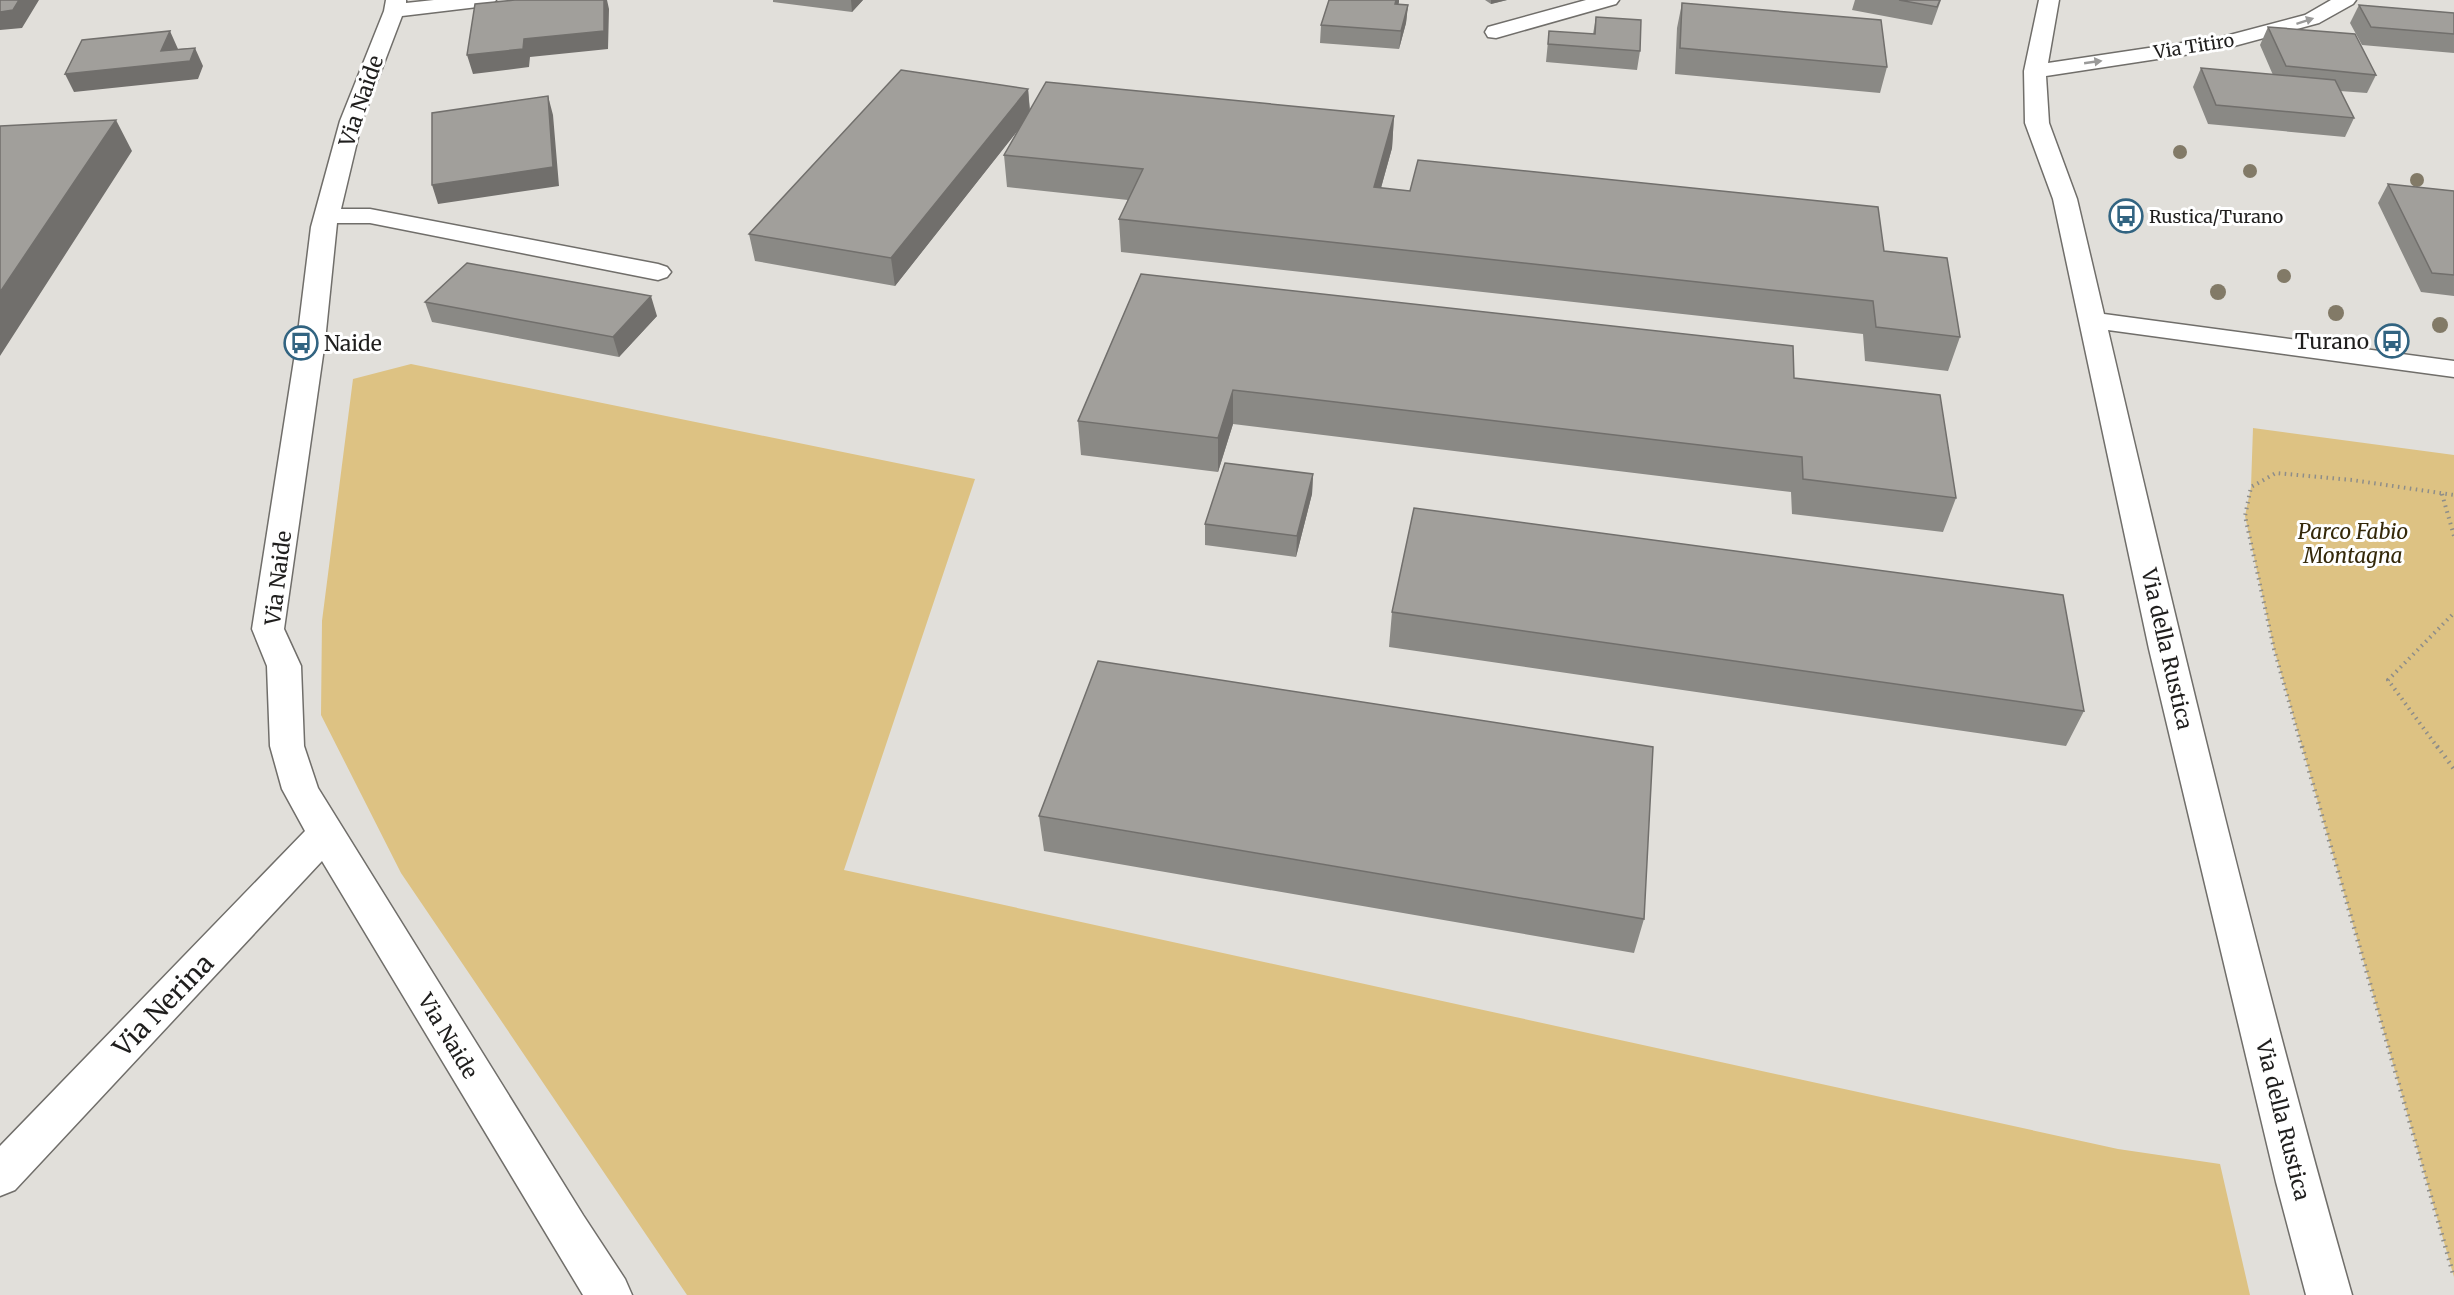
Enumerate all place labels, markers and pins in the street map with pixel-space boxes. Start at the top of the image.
bus stop icon: Rustica/Turano [2108,198,2144,234]
place label: Rustica/Turano [2149,205,2283,228]
bus stop icon: Turano [2374,323,2410,359]
bus stop icon: Naide [283,325,319,361]
place label: Turano [2295,328,2369,355]
place label: Naide [324,330,382,357]

